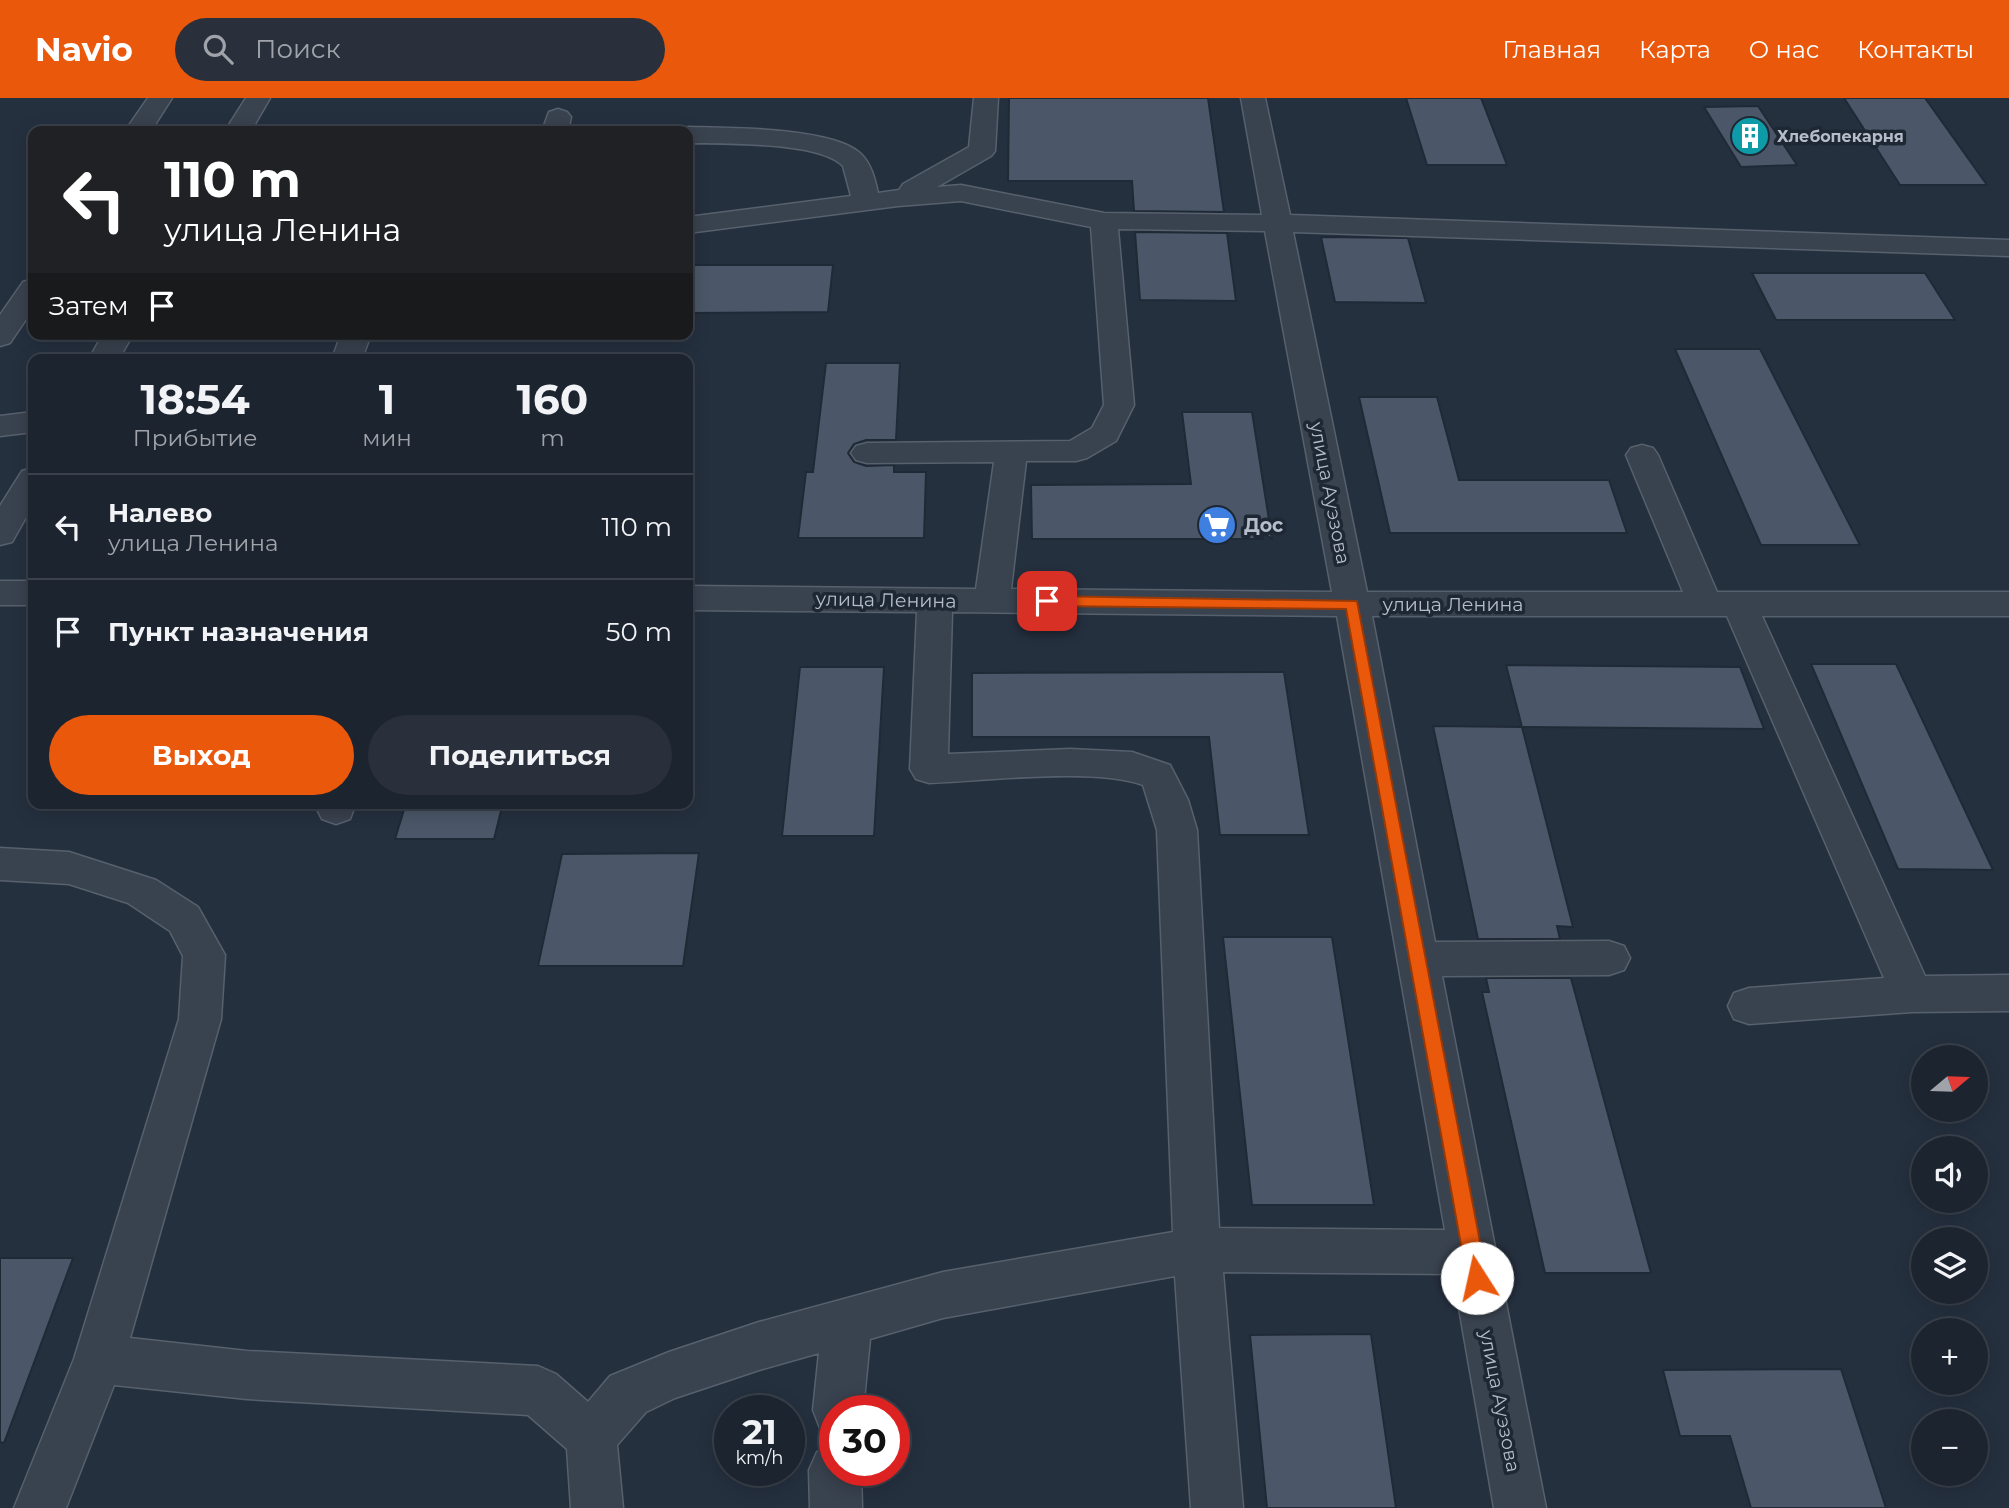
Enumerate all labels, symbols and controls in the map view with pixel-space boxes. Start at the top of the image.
search box [175,18,665,81]
text: Navio [35,29,133,69]
icon: search [199,30,237,68]
text: Поиск [255,33,341,65]
text: Главная [1503,35,1601,64]
text: Карта [1639,35,1711,64]
text: О нас [1749,35,1819,64]
text: Контакты [1857,35,1974,64]
building icon: Хлебопекарня [1729,115,1771,157]
place label: Хлебопекарня [1777,127,1904,146]
text: 110 m [164,150,301,209]
icon: left [49,154,140,245]
text: улица Ленина [164,210,401,249]
icon: arrive [143,287,181,325]
text: Затем [49,290,129,322]
text: 18:54 [141,373,250,425]
text: 1 [379,373,395,425]
text: 160 [517,373,588,425]
street label: улица Ауэзова [1305,419,1355,566]
text: Прибытие [133,424,257,452]
text: мин [362,424,412,452]
text: m [540,424,565,452]
text: Налево [108,497,212,529]
supermarket icon: Дос [1196,504,1238,546]
icon: left [49,508,87,546]
text: 110 m [602,511,672,543]
place label: Дос [1244,514,1283,537]
text: улица Ленина [108,529,278,557]
pin [1017,571,1077,631]
icon: arrive [1028,582,1066,620]
street label: улица Ленина [814,587,957,613]
street label: улица Ленина [1382,593,1523,616]
icon: arrive [49,613,87,651]
text: Пункт назначения [108,616,369,648]
text: 50 m [606,616,672,648]
button: Выход [49,715,354,795]
button: Поделиться [368,715,672,795]
north arrow [1911,1045,1988,1122]
map controls [1911,1045,1988,1486]
button: sound [1911,1136,1988,1213]
button: layers [1911,1227,1988,1304]
position arrow [1440,1241,1514,1315]
button: + [1911,1318,1988,1395]
street label: улица Ауэзова [1475,1327,1525,1474]
speed limit sign: 30 [819,1395,910,1486]
button: − [1911,1409,1988,1486]
text: 21 [742,1410,777,1453]
text: km/h [735,1447,784,1469]

